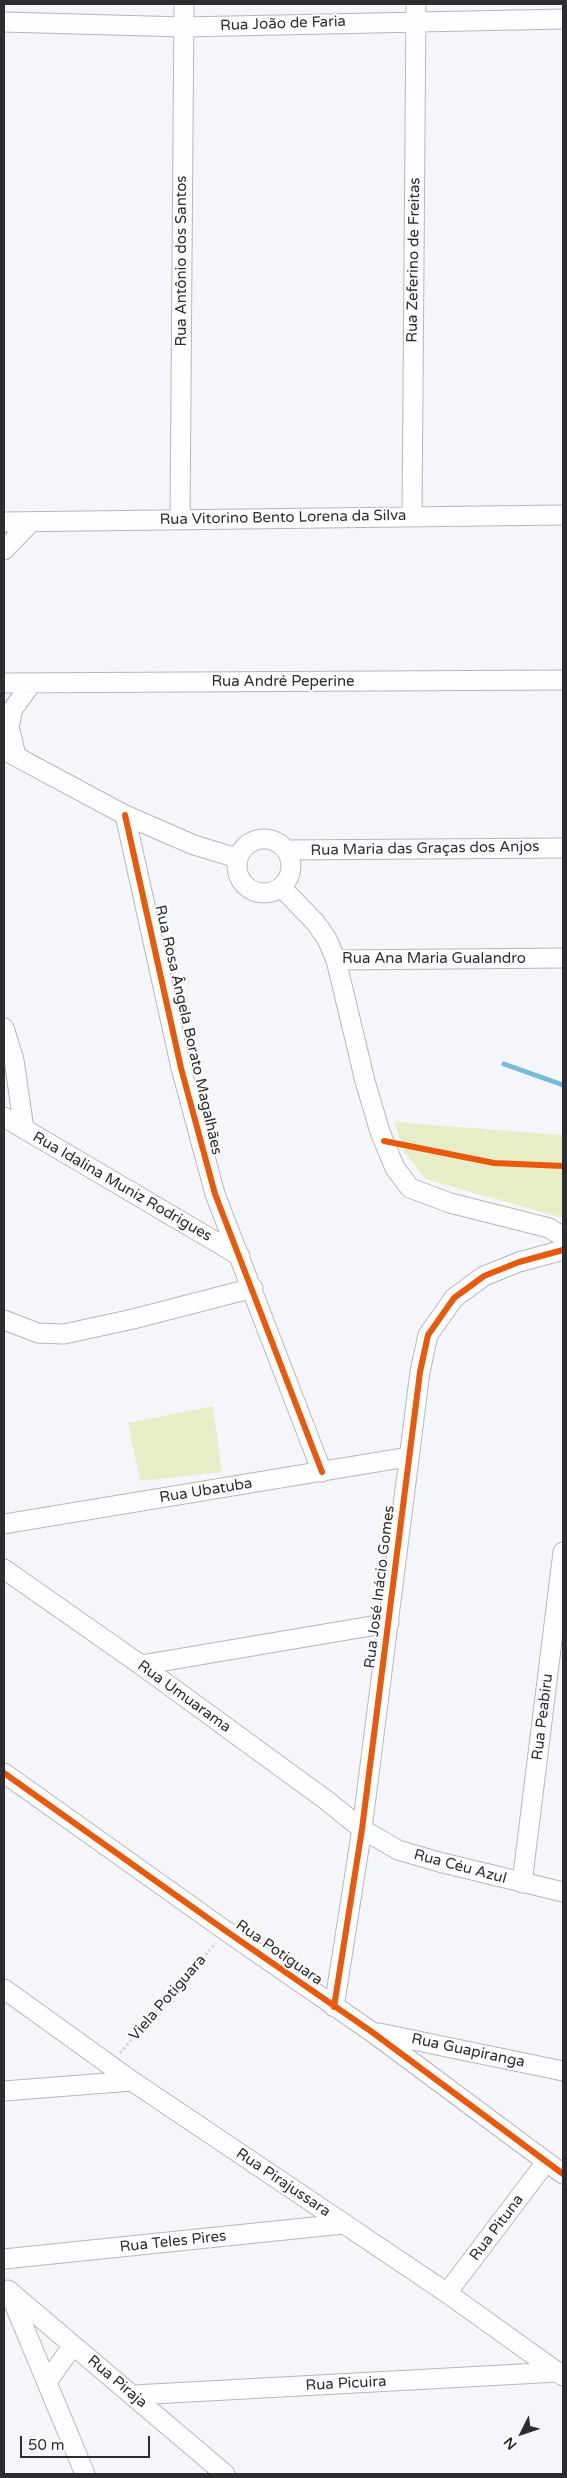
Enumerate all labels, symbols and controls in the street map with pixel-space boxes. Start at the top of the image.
street label: Rua João de Faria [220,13,346,35]
street label: Rua Antônio dos Santos [173,175,191,347]
street label: Rua Zeferino de Freitas [404,177,424,343]
street label: Rua Vitorino Bento Lorena da Silva [159,507,407,529]
street label: Rua André Peperine [211,673,355,691]
street label: Rua Maria das Graças dos Anjos [310,838,540,860]
street label: Rua Rosa Ângela Borato Magalhães [150,903,226,1157]
street label: Rua Ana Maria Gualandro [342,950,526,968]
street label: Rua Idalina Muniz Rodrigues [29,1128,215,1246]
street label: Rua Ubatuba [158,1475,254,1507]
street label: Rua José Inácio Gomes [361,1504,399,1670]
street label: Rua Umuarama [134,1657,234,1737]
street label: Rua Peabiru [529,1673,557,1761]
street label: Rua Céu Azul [412,1846,508,1888]
street label: Rua Potiguara [232,1916,326,1990]
street label: Viela Potiguara [126,1951,210,2045]
street label: Rua Guapiranga [410,2030,526,2072]
street label: Rua Pirajussara [232,2145,334,2221]
street label: Rua Pituna [466,2191,528,2265]
street label: Rua Teles Pires [119,2227,227,2257]
street label: Rua Piraja [84,2352,150,2412]
street label: Rua Picuira [305,2373,387,2395]
north arrow [497,2408,547,2458]
scale bar [22,2426,152,2458]
text: N [500,2433,520,2453]
text: 50 m [28,2436,65,2454]

